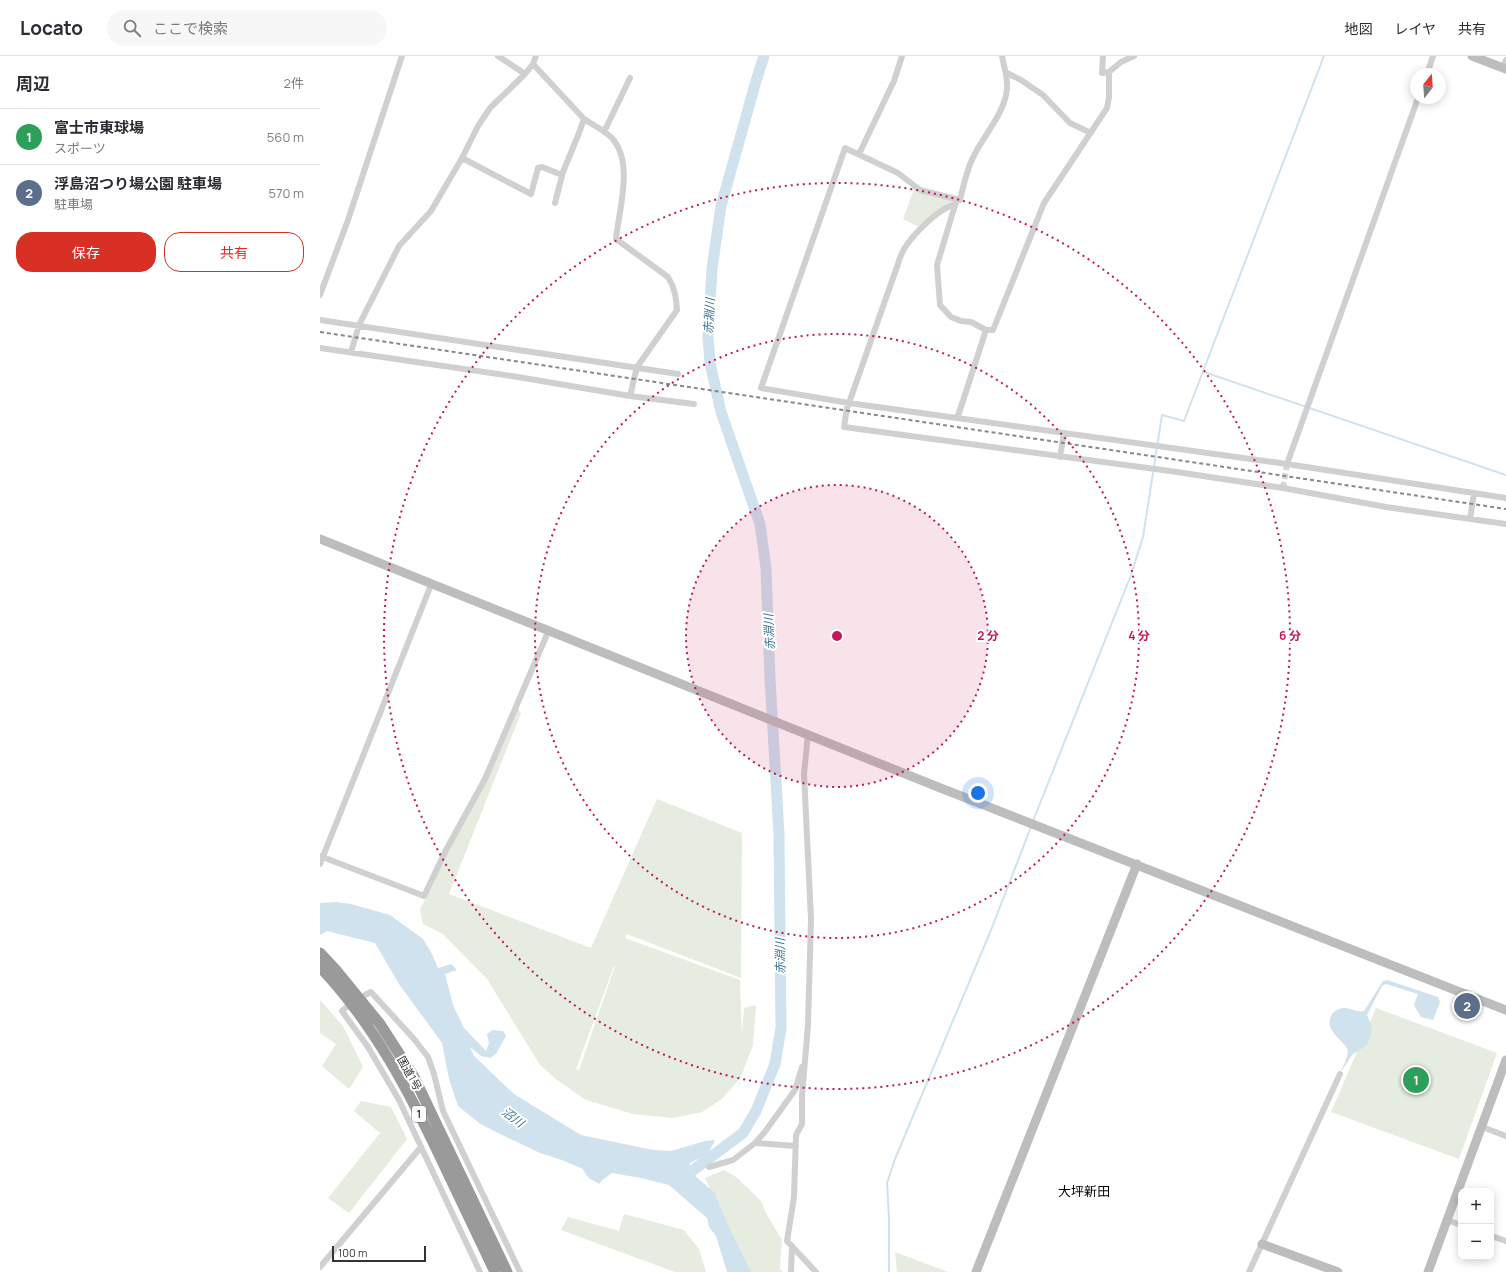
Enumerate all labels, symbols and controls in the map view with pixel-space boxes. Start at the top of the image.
search box [107,10,387,46]
text: Locato [20,15,83,41]
icon: search [121,17,143,39]
text: ここで検索 [153,18,228,39]
text: 地図 [1344,19,1372,38]
text: レイヤ [1394,19,1436,38]
text: 共有 [1458,19,1486,38]
north arrow [1410,68,1446,104]
text: 周辺 [16,72,50,95]
text: 2件 [284,74,304,92]
text: 富士市東球場 [54,117,144,138]
text: 1 [26,128,32,146]
text: 560 m [267,128,304,146]
text: スポーツ [54,139,106,157]
text: 浮島沼つり場公園 駐車場 [54,173,222,194]
text: 2 [25,184,33,202]
text: 570 m [268,184,304,202]
text: 駐車場 [54,195,93,213]
button: 保存 [16,232,156,272]
button: 共有 [164,232,304,272]
water label: 赤淵川 [700,296,719,334]
water label: 赤淵川 [759,612,778,650]
text: 2 分 [977,627,999,644]
text: 4 分 [1128,627,1150,644]
text: 6 分 [1279,627,1301,644]
centre of rings [830,629,844,643]
your location [968,783,988,803]
water label: 赤淵川 [771,936,789,974]
pin: 2 [1454,991,1480,1021]
street label: 国道1号 [394,1053,426,1093]
pin: 1 [1403,1065,1429,1095]
water label: 沼川 [498,1103,529,1132]
road number: 1 [412,1106,426,1122]
district label: 大坪新田 [1058,1182,1110,1200]
map controls [1458,1188,1494,1260]
button: + [1458,1188,1494,1224]
button: − [1458,1224,1494,1260]
scale bar [332,1244,426,1263]
text: 100 m [338,1245,367,1260]

